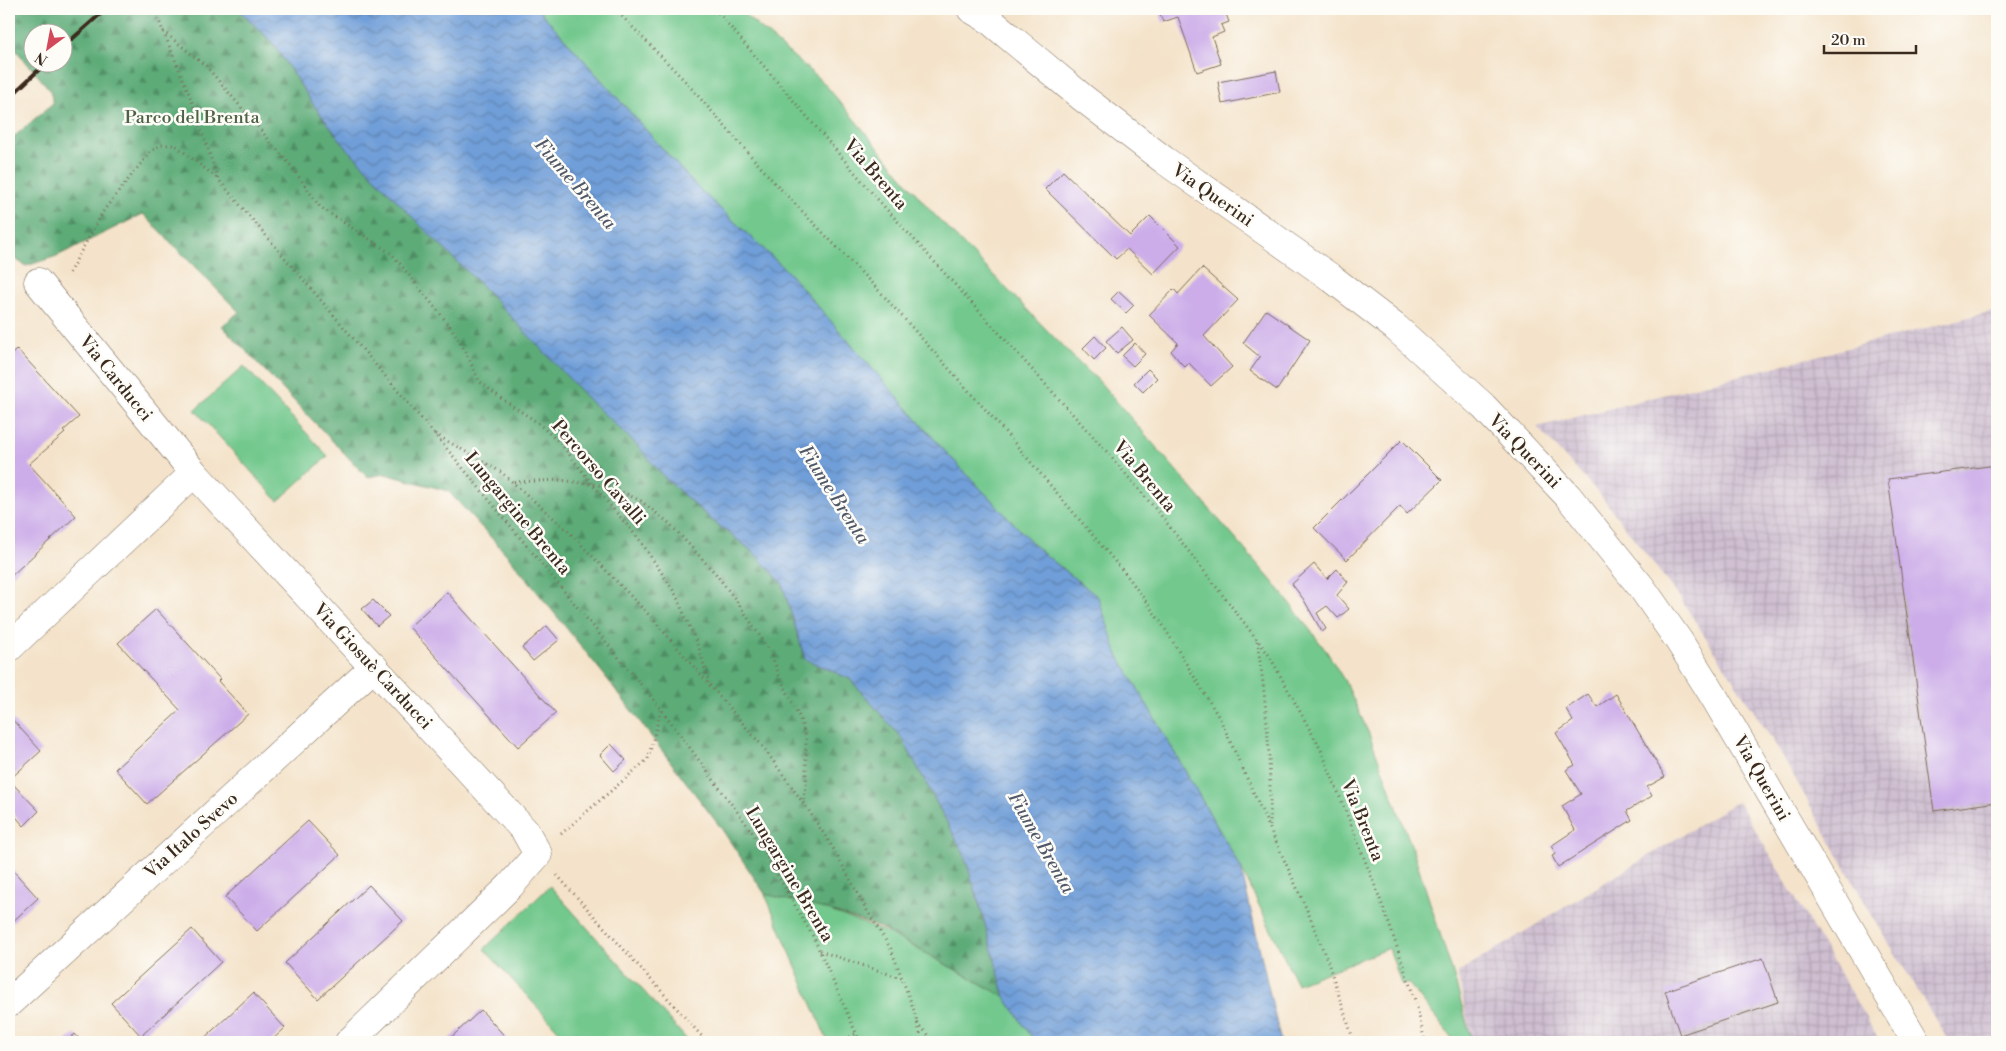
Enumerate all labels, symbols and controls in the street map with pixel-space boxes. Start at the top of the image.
north arrow [22,22,72,72]
scale bar [1824,22,1916,54]
text: 20 m [1831,31,1866,50]
text: N [32,48,51,69]
park label: Parco del Brenta [124,106,260,129]
water label: Fiume Brenta [529,133,622,235]
street label: Via Brenta [838,133,913,215]
street label: Via Querini [1166,158,1258,232]
street label: Via Carducci [73,330,157,426]
street label: Via Querini [1483,409,1566,493]
street label: Percorso Cavalli [547,415,651,530]
street label: Via Brenta [1107,435,1182,518]
water label: Fiume Brenta [793,441,875,549]
street label: Lungargine Brenta [459,447,576,580]
street label: Via Giosuè Carducci [307,598,437,734]
street label: Via Querini [1727,731,1795,825]
street label: Via Brenta [1335,775,1390,865]
street label: Via Italo Svevo [139,787,243,884]
water label: Fiume Brenta [1002,787,1080,898]
street label: Lungargine Brenta [740,802,839,947]

